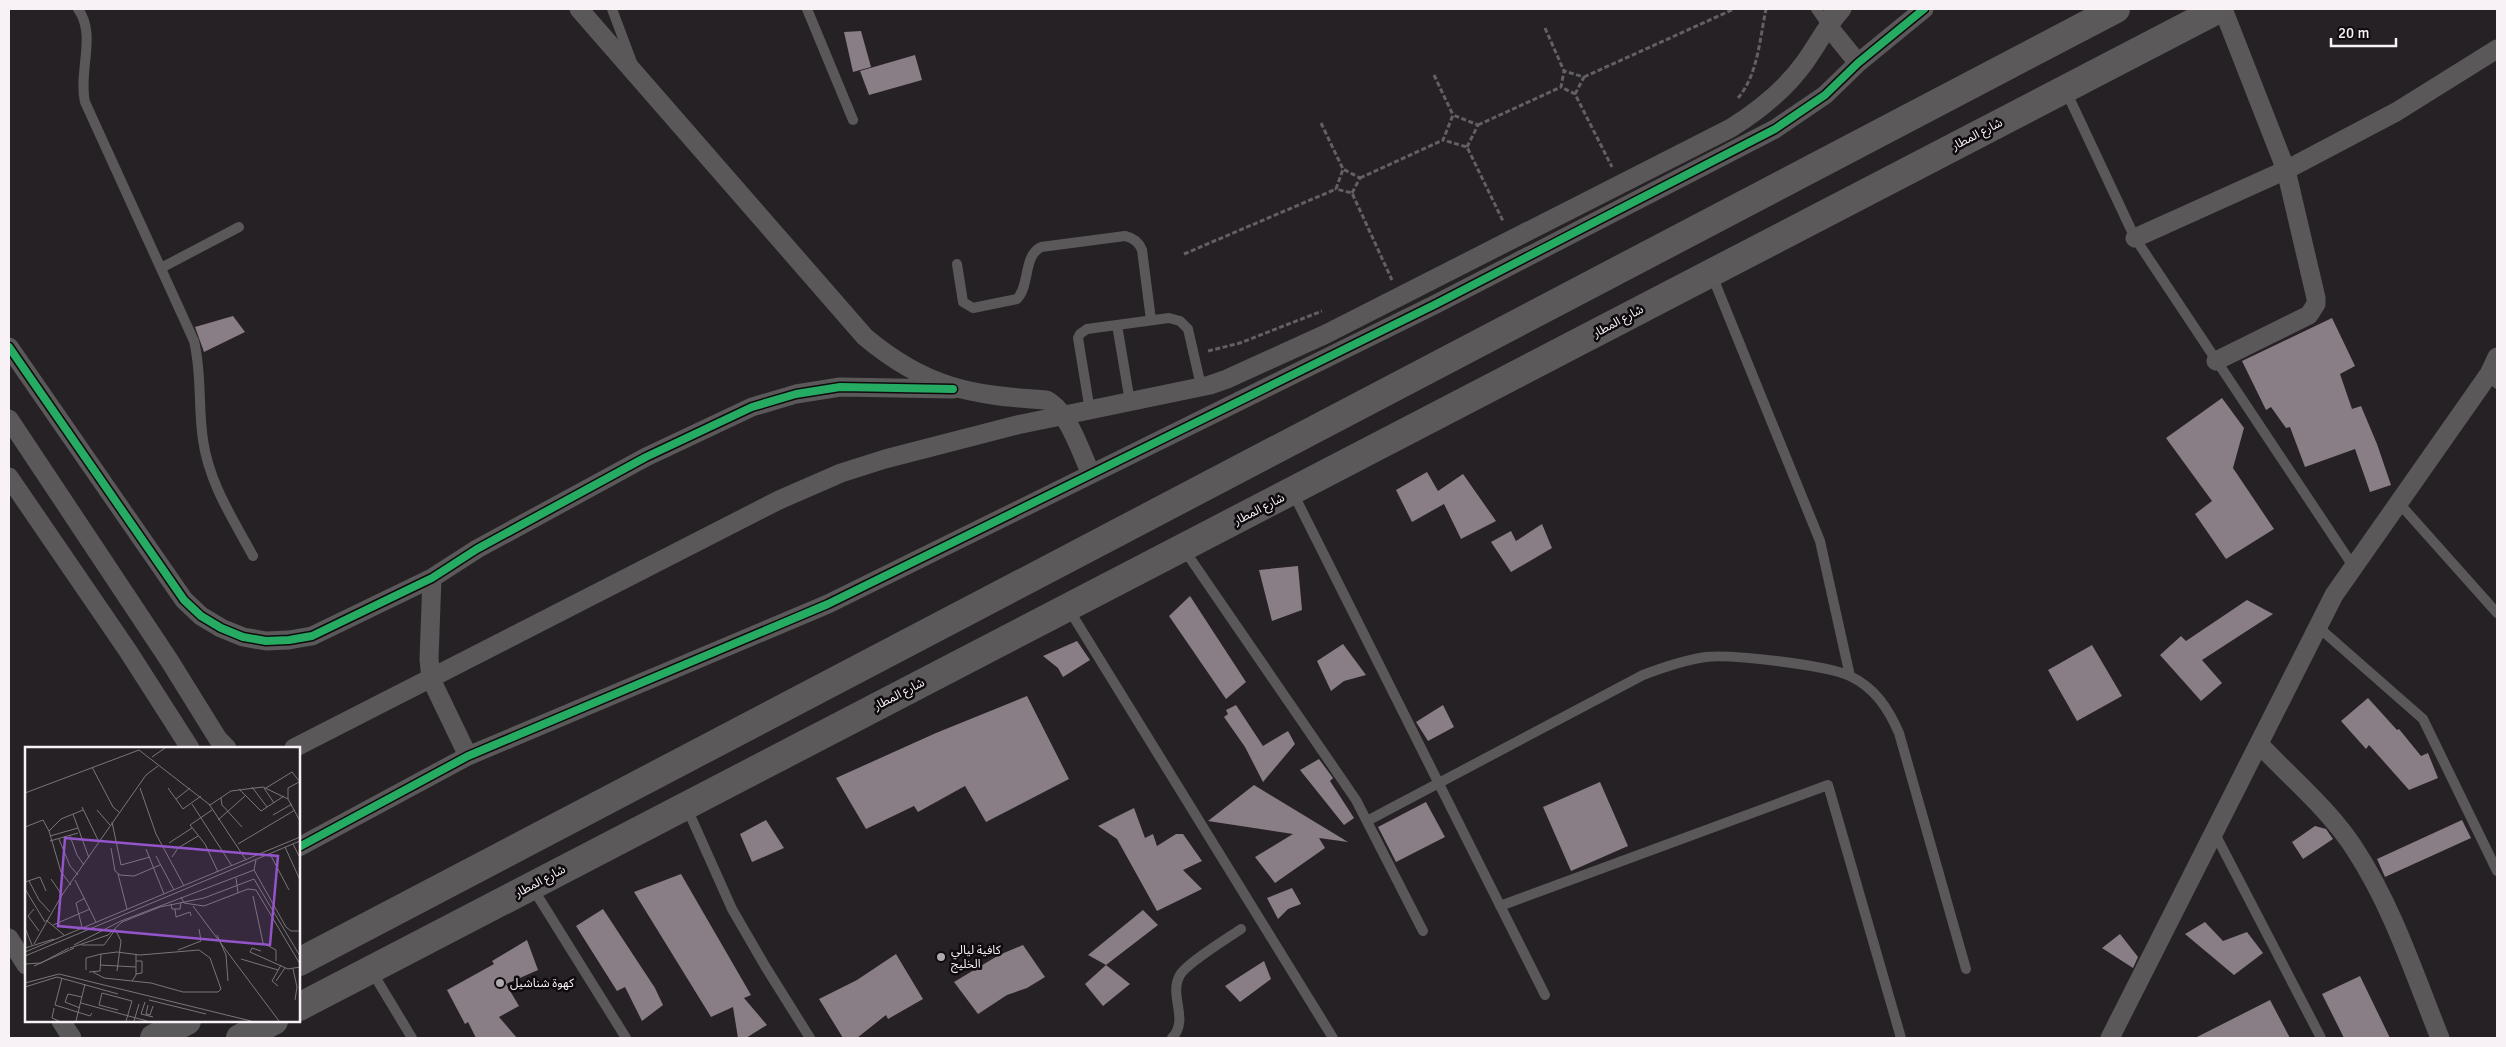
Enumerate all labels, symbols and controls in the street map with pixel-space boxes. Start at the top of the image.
scale bar [2331,15,2396,47]
text: 20 m [2338,24,2369,42]
street label: شارع المطار [1948,115,2006,155]
street label: شارع المطار [1589,302,1647,342]
street label: شارع المطار [1230,490,1288,530]
street label: شارع المطار [870,675,928,715]
inset map [25,747,300,1022]
street label: شارع المطار [511,862,569,902]
place label: كافية ليالي الخليج [951,943,1002,973]
marker: كافية ليالي الخليج [935,951,947,963]
place label: كهوة شناشيل [510,976,575,991]
marker: كهوة شناشيل [494,977,506,989]

